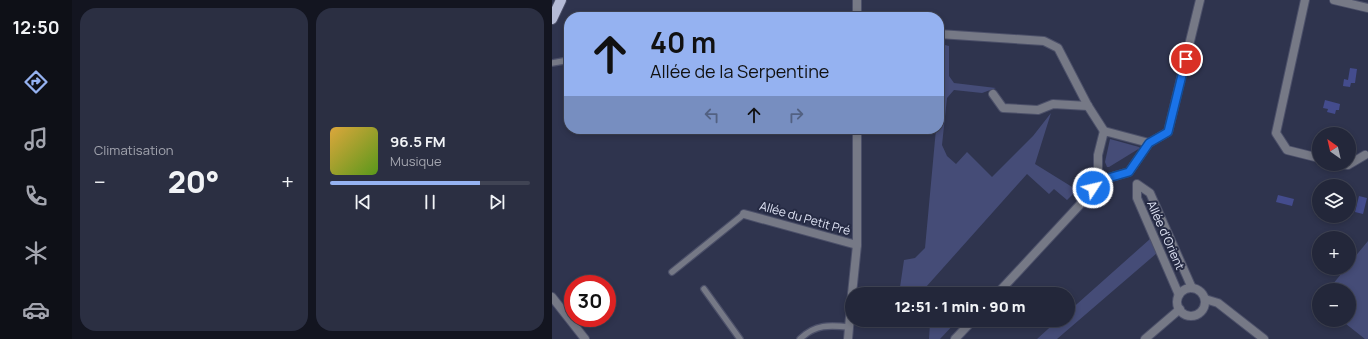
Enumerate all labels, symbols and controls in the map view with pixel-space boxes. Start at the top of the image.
text: 12:50 [12,15,60,39]
text: 40 m [650,23,716,61]
icon: ahead [584,28,636,80]
pin [1169,42,1203,76]
icon: arrive [1175,48,1197,70]
text: Allée de la Serpentine [650,59,829,83]
icon: directions [22,68,50,96]
icon: left [701,104,723,126]
icon: ahead [743,104,765,126]
icon: right [785,104,807,126]
icon: music [22,125,50,153]
north arrow [1312,127,1356,171]
map controls [1312,127,1356,327]
text: 96.5 FM [390,131,446,152]
text: Climatisation [94,141,174,159]
text: Musique [390,152,442,170]
text: 20° [168,161,220,202]
text: − [94,167,106,197]
text: + [281,167,294,197]
position arrow [1072,167,1114,209]
button: layers [1312,179,1356,223]
icon: phone [22,182,50,210]
icon: previous [352,191,374,213]
icon: pause [419,191,441,213]
icon: next [486,191,508,213]
street label: Allée du Petit Pré [758,197,852,239]
street label: Allée d'Orient [1143,198,1189,272]
button: + [1312,231,1356,275]
icon: climate [22,239,50,267]
speed limit sign: 30 [564,275,616,327]
button: − [1312,283,1356,327]
icon: car [22,296,50,324]
text: 12:51 · 1 min · 90 m [895,296,1025,317]

